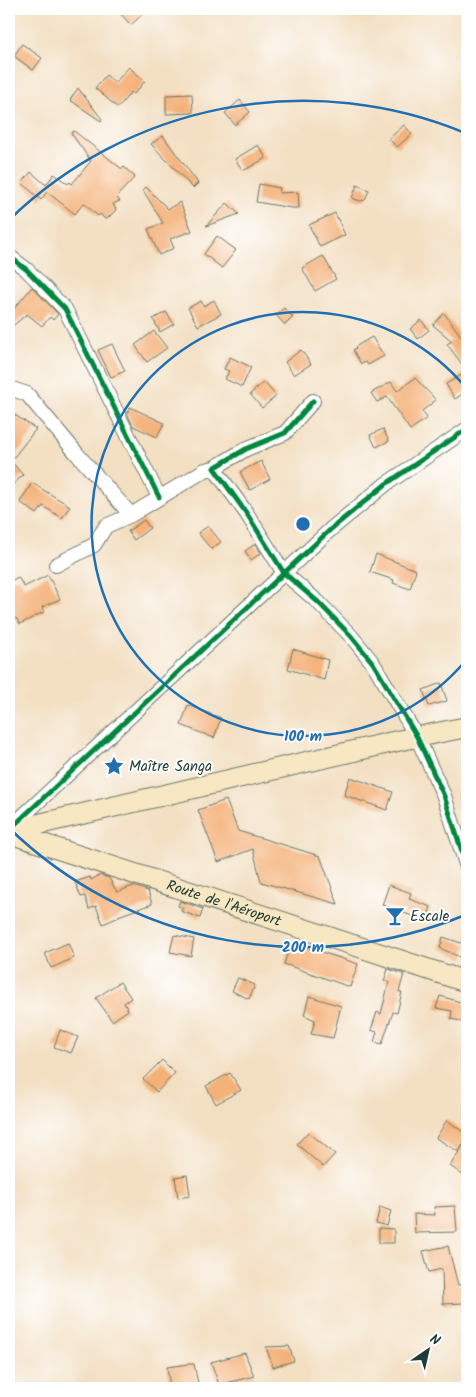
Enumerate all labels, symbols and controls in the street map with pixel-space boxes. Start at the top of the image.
centre of rings [294,515,312,533]
text: 100 m [284,725,322,749]
place icon: Maître Sanga [103,755,125,777]
place label: Maître Sanga [129,755,212,779]
street label: Route de l'Aéroport [163,874,284,934]
bar icon: Escale [384,905,406,927]
place label: Escale [410,905,450,929]
text: 200 m [282,936,324,960]
north arrow [404,1324,454,1374]
text: N [425,1328,445,1352]

